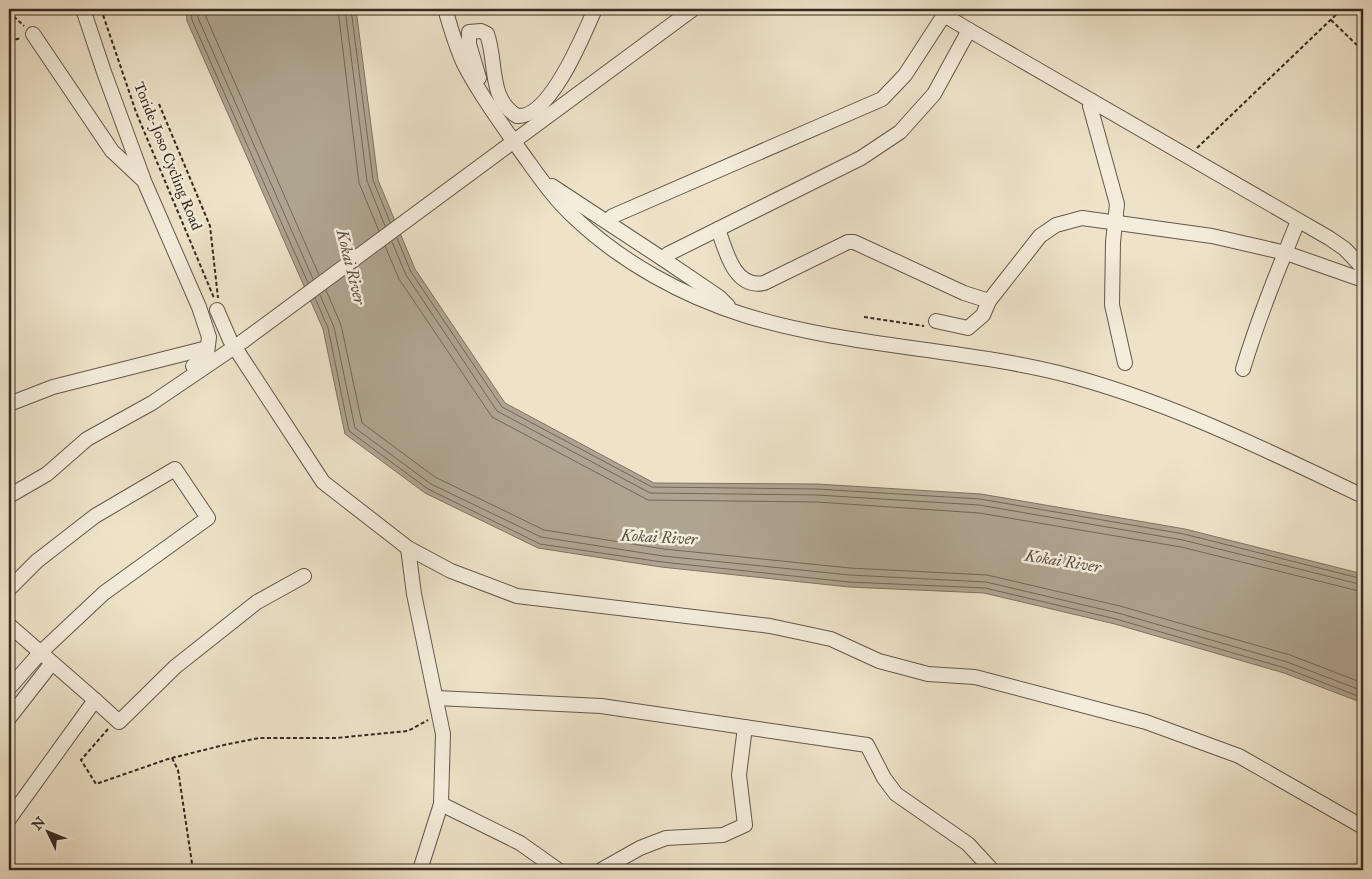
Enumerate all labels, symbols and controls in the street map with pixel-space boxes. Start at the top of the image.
street label: Toride-Joso Cycling Road [129,79,206,233]
water label: Kokai River [332,226,370,308]
water label: Kokai River [619,525,699,549]
water label: Kokai River [1023,545,1104,577]
north arrow [22,806,72,856]
text: N [29,813,49,834]

